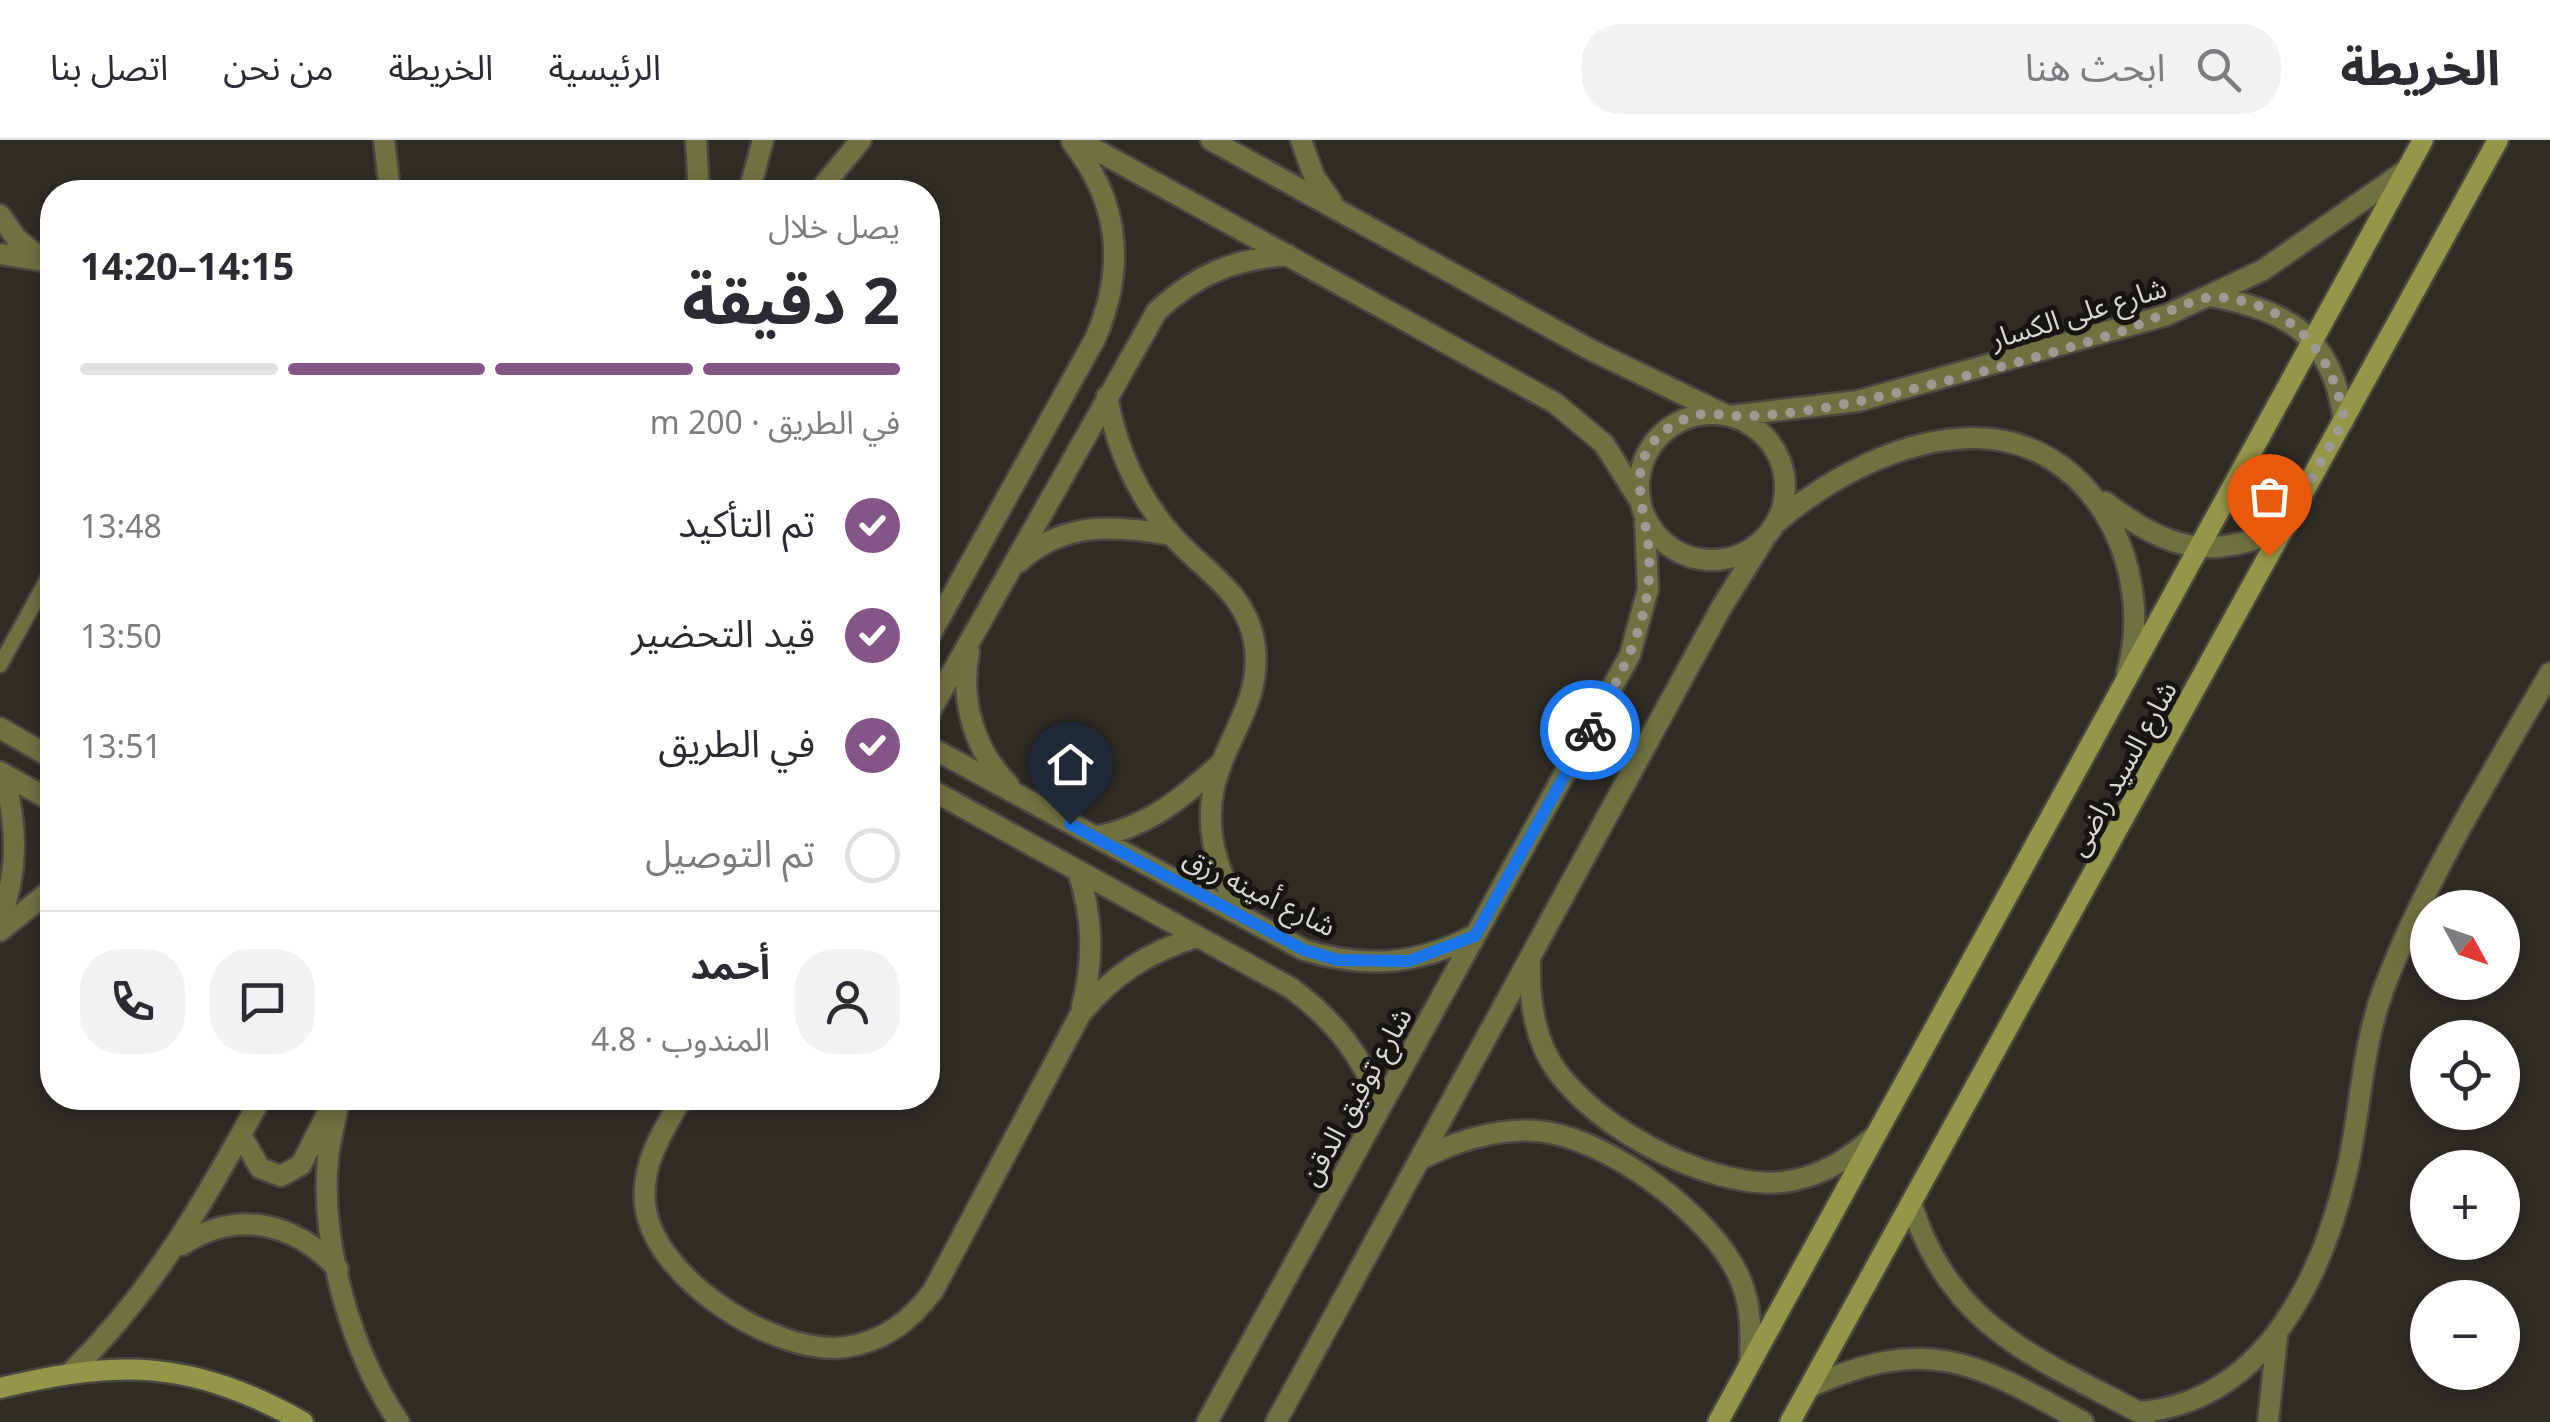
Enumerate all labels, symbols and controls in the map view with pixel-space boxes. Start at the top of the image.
search box [1581,24,2281,114]
text: الخريطة [2341,34,2500,99]
text: ابحث هنا [2025,40,2166,92]
icon: search [2191,42,2246,97]
text: اتصل بنا [50,43,168,90]
text: من نحن [223,43,334,90]
text: الخريطة [389,43,493,90]
text: الرئيسية [548,43,661,90]
text: يصل خلال [768,204,900,247]
text: 14:15–14:20 [80,239,294,291]
text: 2 دقيقة [682,255,900,343]
street label: شارع على الكسار [1984,267,2172,360]
text: في الطريق · 200 m [650,400,900,443]
pin [2227,454,2312,557]
icon: bag [2242,469,2297,524]
text: تم التأكيد [678,496,815,548]
icon: check [845,498,900,553]
text: 13:48 [80,504,162,547]
text: قيد التحضير [631,606,815,658]
icon: check [845,608,900,663]
text: 13:50 [80,614,162,657]
street label: شارع السيد راضى [2057,674,2187,864]
courier [1540,680,1640,780]
icon: bike [1563,703,1618,758]
text: في الطريق [658,716,815,768]
icon: check [845,718,900,773]
pin [1028,722,1113,825]
text: 13:51 [80,724,162,767]
icon: home [1043,737,1098,792]
text: تم التوصيل [645,826,815,878]
street label: شارع أمينه رزق [1176,838,1343,947]
north arrow [2410,890,2520,1000]
map controls [2410,890,2520,1390]
text: أحمد [690,938,770,990]
button: phone [80,949,185,1054]
button: chat [210,949,315,1054]
button: person [795,949,900,1054]
street label: شارع توفيق الدقن [1290,1000,1422,1193]
text: المندوب · 4.8 [591,1017,770,1060]
button: locate [2410,1020,2520,1130]
button: + [2410,1150,2520,1260]
button: − [2410,1280,2520,1390]

